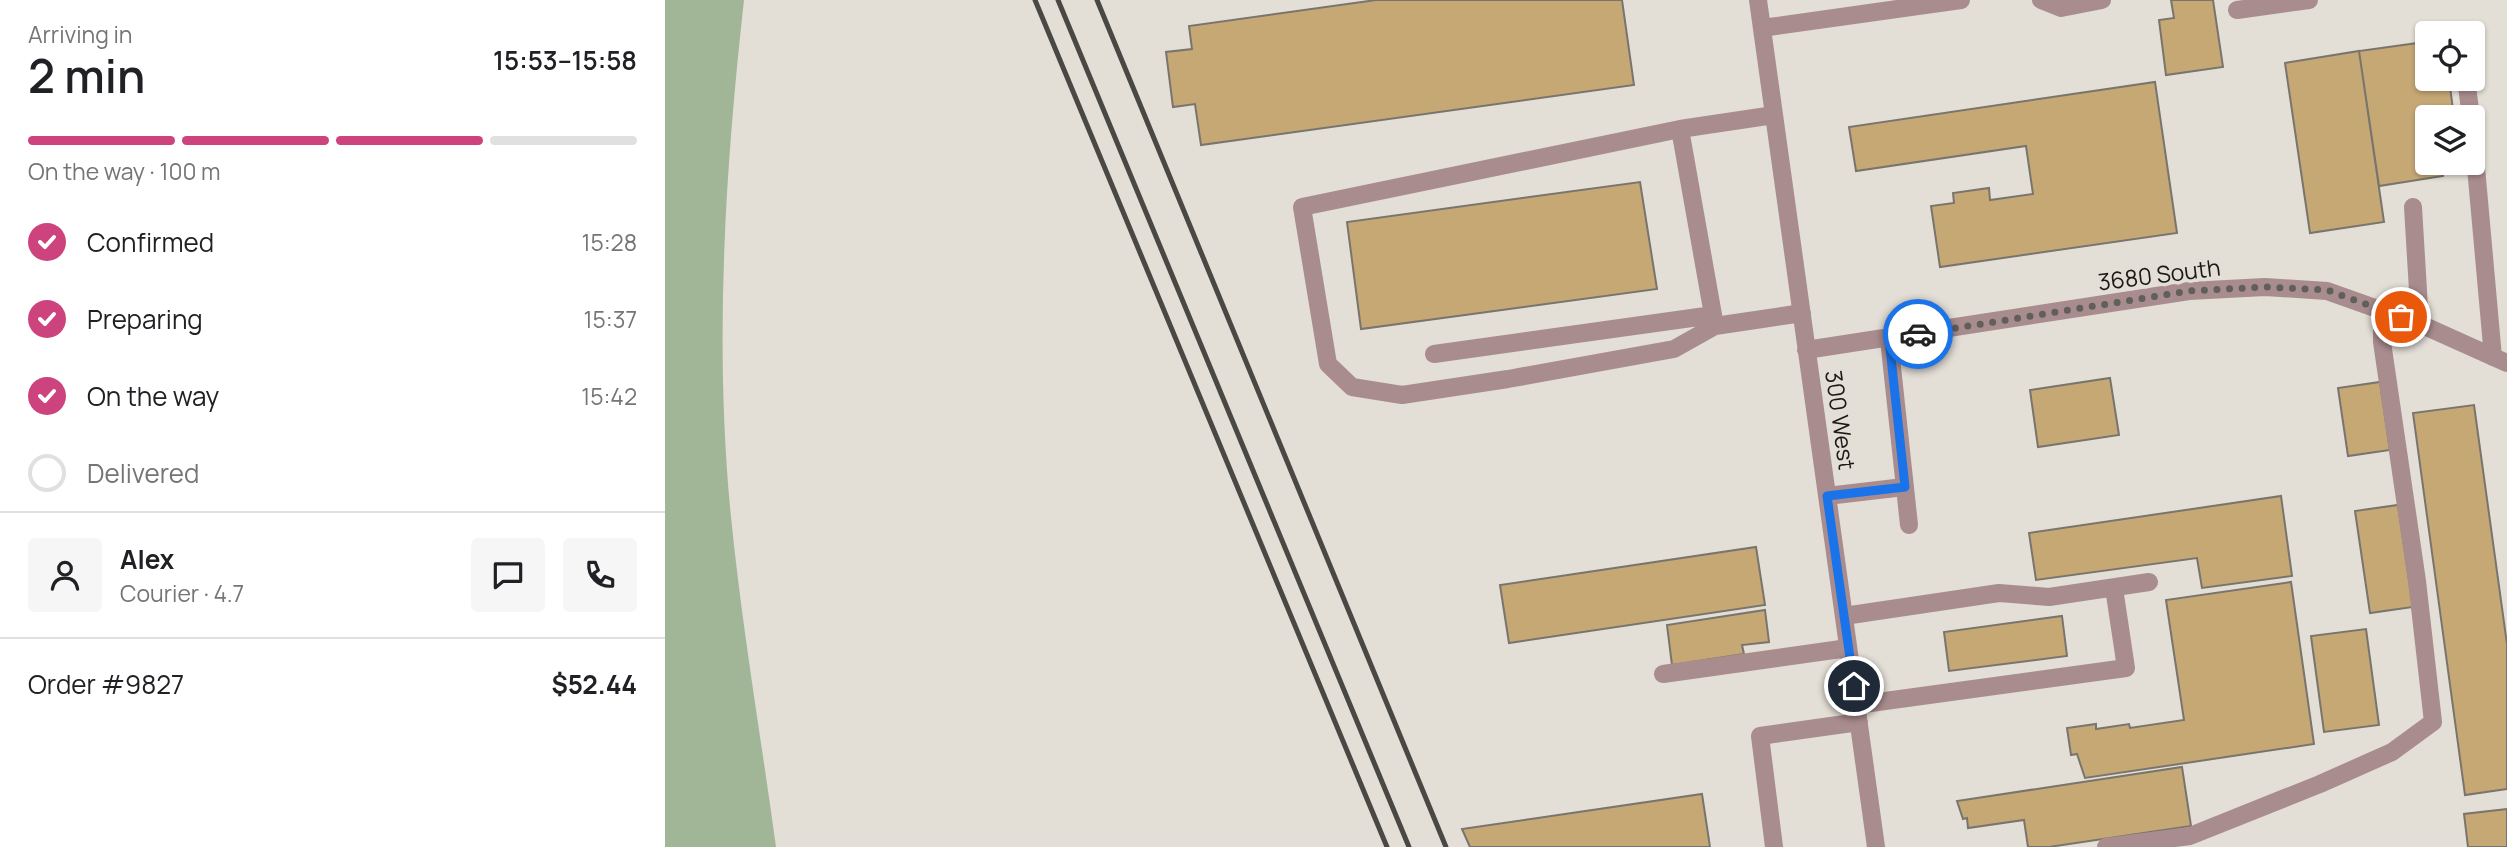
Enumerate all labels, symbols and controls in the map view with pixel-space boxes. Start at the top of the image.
text: Arriving in [28,18,133,50]
map controls [2415,21,2485,175]
button: locate [2415,21,2485,91]
text: 15:53–15:58 [493,42,637,78]
text: 2 min [28,44,145,107]
button: layers [2415,105,2485,175]
text: On the way · 100 m [28,155,221,187]
icon: check [28,223,66,261]
text: Confirmed [87,224,214,260]
text: 15:28 [581,226,637,258]
street label: 3680 South [2096,251,2222,297]
pin [2371,287,2431,347]
icon: bag [2382,298,2420,336]
courier [1883,299,1953,369]
icon: check [28,300,66,338]
text: Preparing [87,301,203,337]
text: 15:37 [584,303,637,335]
icon: car [1899,315,1937,353]
street label: 300 West [1818,368,1864,472]
icon: check [28,377,66,415]
text: On the way [87,378,219,414]
text: 15:42 [581,380,637,412]
text: Delivered [87,455,199,491]
button: person [28,538,102,612]
button: chat [471,538,545,612]
button: phone [563,538,637,612]
text: Alex [120,541,174,577]
text: Courier · 4.7 [120,577,244,609]
pin [1824,656,1884,716]
text: Order #9827 [28,666,184,702]
text: $52.44 [551,666,637,702]
icon: home [1835,667,1873,705]

